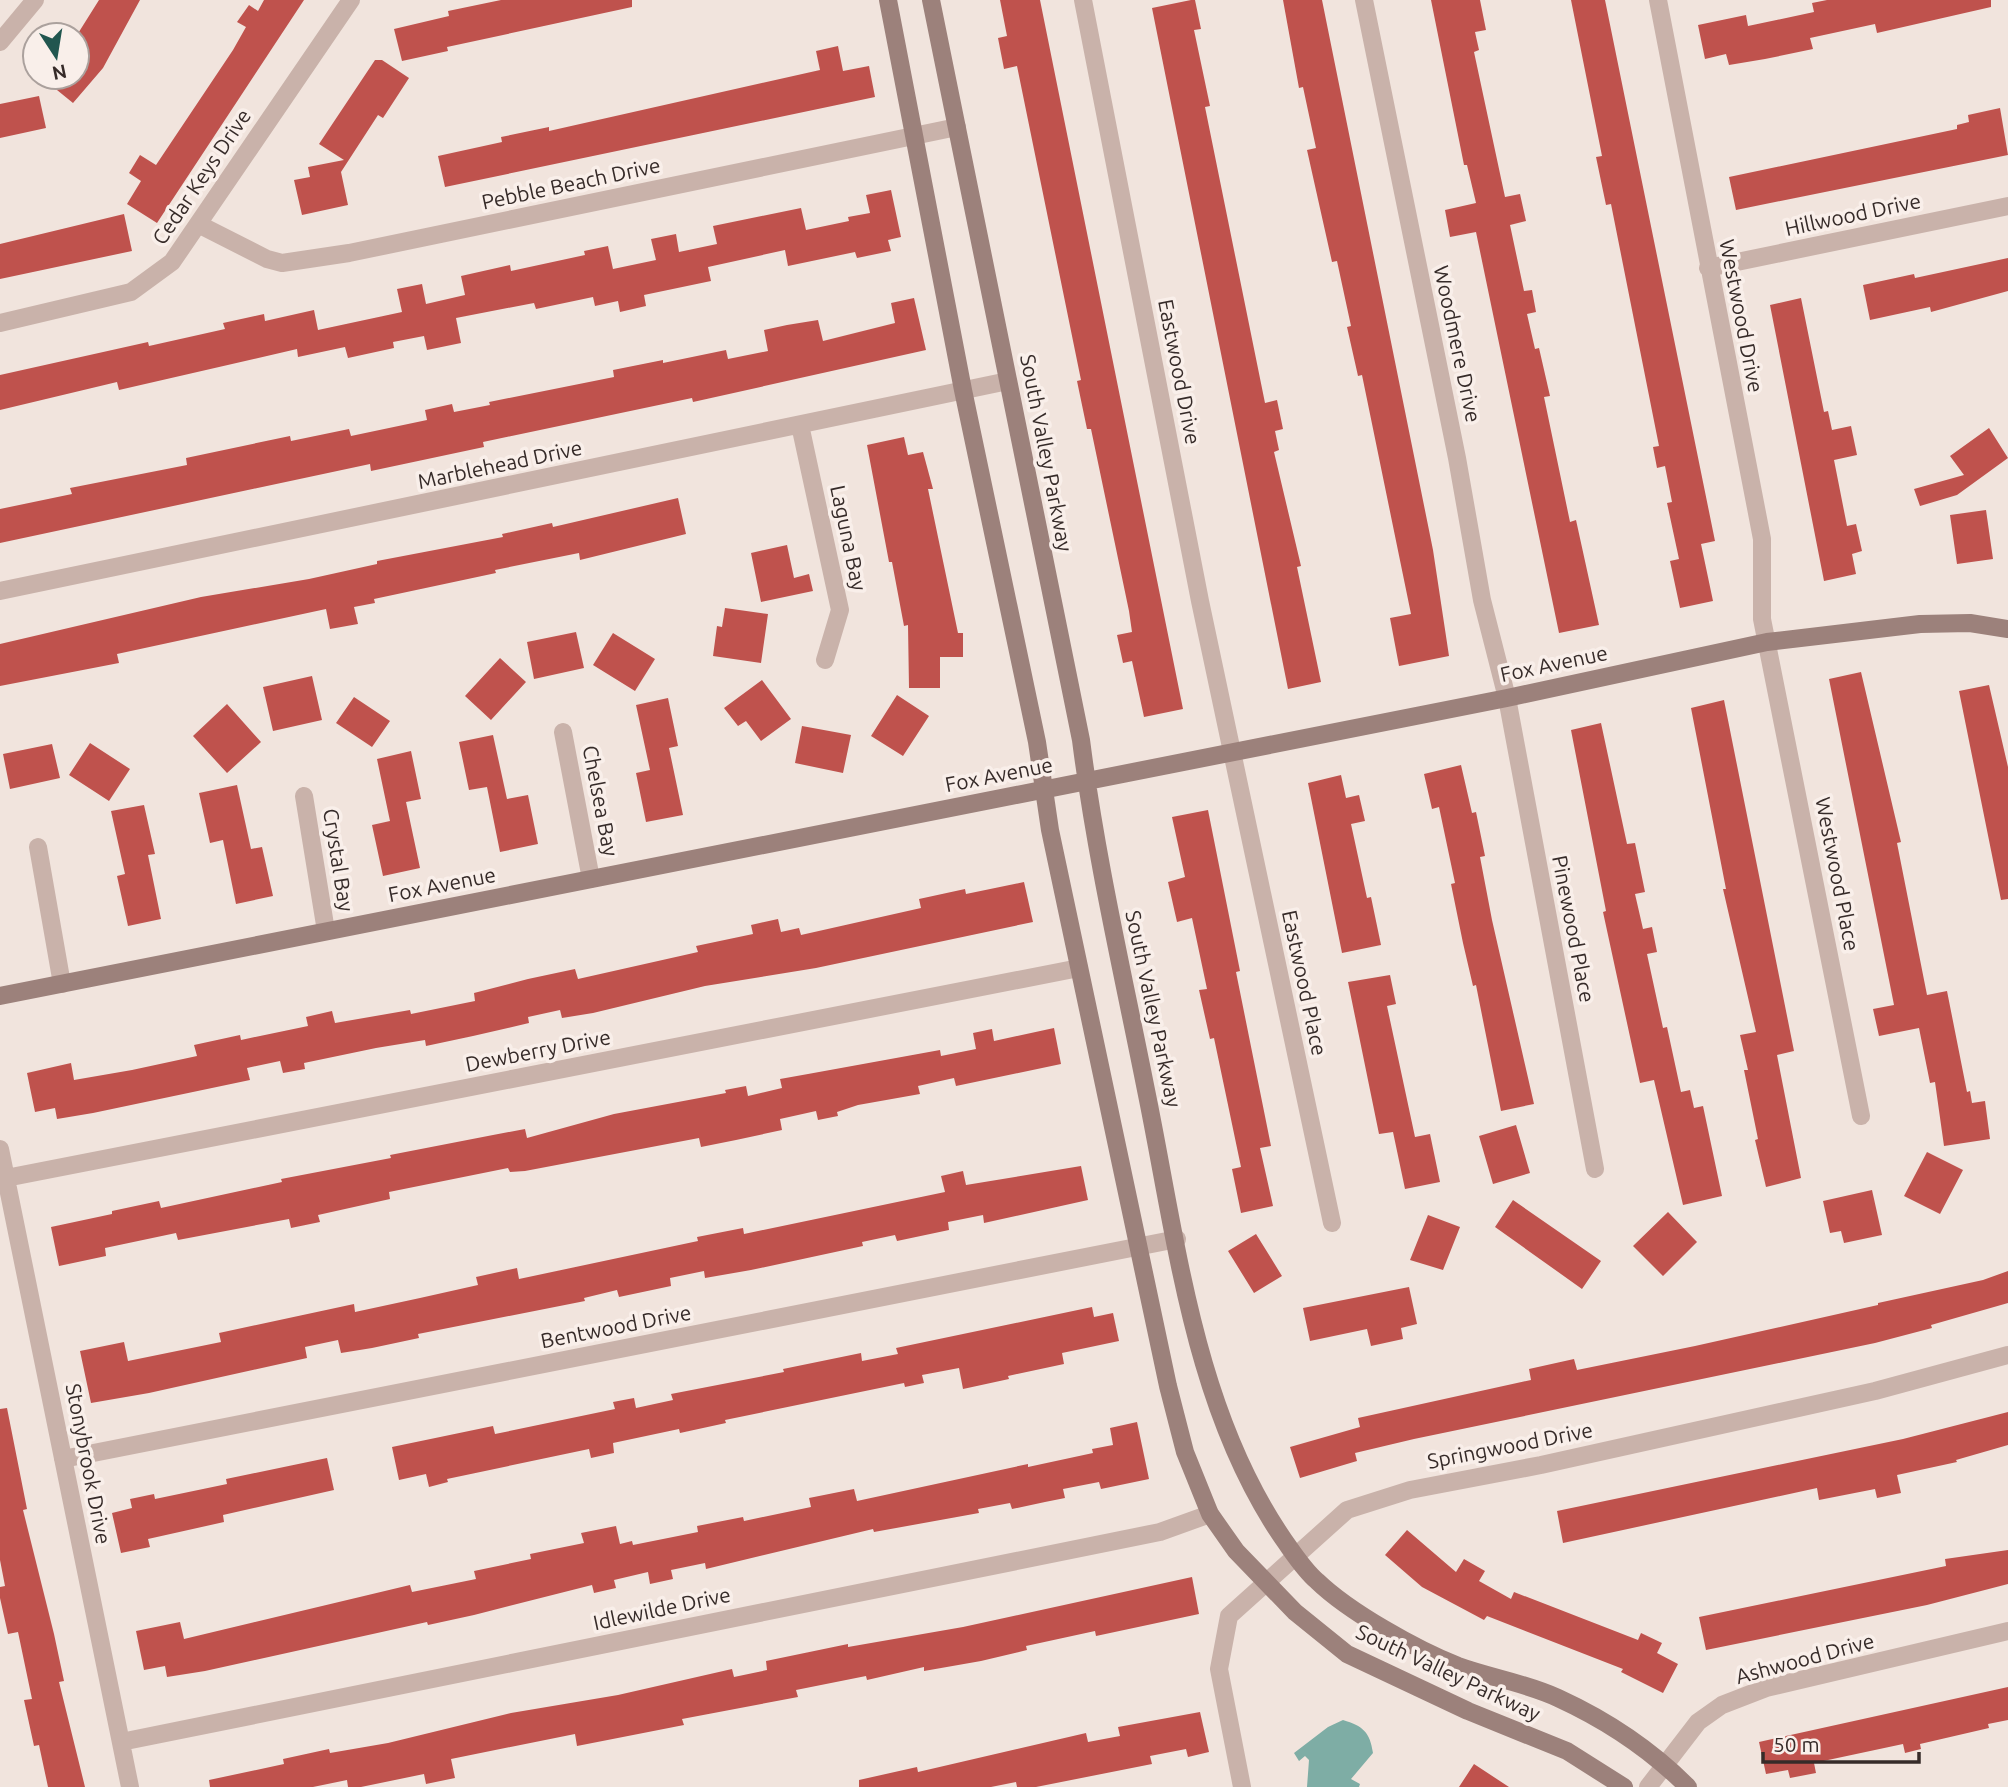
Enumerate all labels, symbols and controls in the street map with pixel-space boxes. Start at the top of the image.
north arrow [21,21,91,91]
text: N [50,60,69,85]
street label: Cedar Keys Drive [147,104,255,249]
street label: Pebble Beach Drive [479,152,662,214]
street label: Hillwood Drive [1783,188,1923,240]
street label: Westwood Drive [1715,237,1769,395]
street label: Woodmere Drive [1430,263,1486,424]
street label: Eastwood Drive [1154,297,1206,447]
street label: South Valley Parkway [1016,352,1078,554]
street label: Marblehead Drive [415,435,584,493]
street label: Laguna Bay [826,483,872,593]
street label: Fox Avenue [1498,640,1610,686]
street label: Chelsea Bay [578,743,623,858]
street label: Fox Avenue [943,752,1055,796]
street label: Westwood Place [1811,795,1865,953]
street label: Crystal Bay [319,807,359,913]
street label: Pinewood Place [1548,853,1600,1004]
street label: Fox Avenue [386,862,498,906]
street label: South Valley Parkway [1121,908,1187,1109]
street label: Eastwood Place [1278,908,1332,1058]
street label: Dewberry Drive [463,1024,613,1076]
street label: Bentwood Drive [539,1300,693,1352]
street label: Stonybrook Drive [62,1381,116,1546]
street label: Springwood Drive [1425,1417,1595,1473]
street label: Idlewilde Drive [591,1582,733,1634]
street label: South Valley Parkway [1352,1619,1544,1725]
street label: Ashwood Drive [1733,1628,1877,1688]
scale bar [1763,1720,1919,1764]
text: 50 m [1773,1732,1820,1756]

